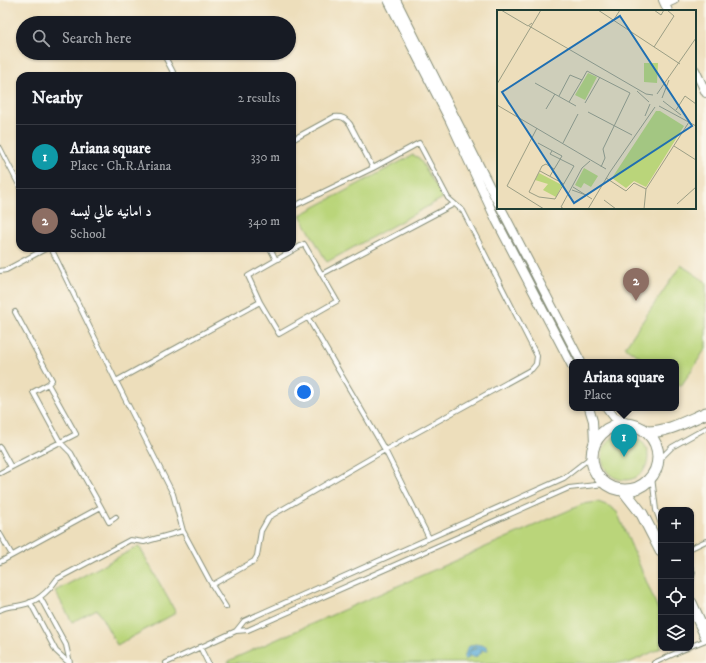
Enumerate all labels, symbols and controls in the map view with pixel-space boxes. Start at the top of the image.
inset map [497,10,696,209]
search box [16,16,296,60]
icon: search [30,27,52,49]
text: Search here [62,29,131,48]
text: Nearby [32,87,82,109]
text: 2 results [238,90,280,106]
text: Ariana square [70,139,151,158]
text: 1 [43,149,47,165]
text: 330 m [251,149,280,165]
text: Place · Ch.R.Ariana [70,158,171,174]
text: د امانیه عالي لیسه [70,202,152,221]
text: 2 [42,213,48,229]
text: 340 m [248,213,280,229]
text: School [70,226,106,242]
pin: 2 [623,268,649,301]
popup [569,359,679,411]
text: Ariana square [584,368,664,387]
your location [294,382,314,402]
text: Place [584,387,612,403]
pin: 1 [611,424,637,457]
map controls [658,507,694,651]
button: + [658,507,694,543]
button: − [658,543,694,579]
button: locate [658,579,694,615]
button: layers [658,615,694,651]

